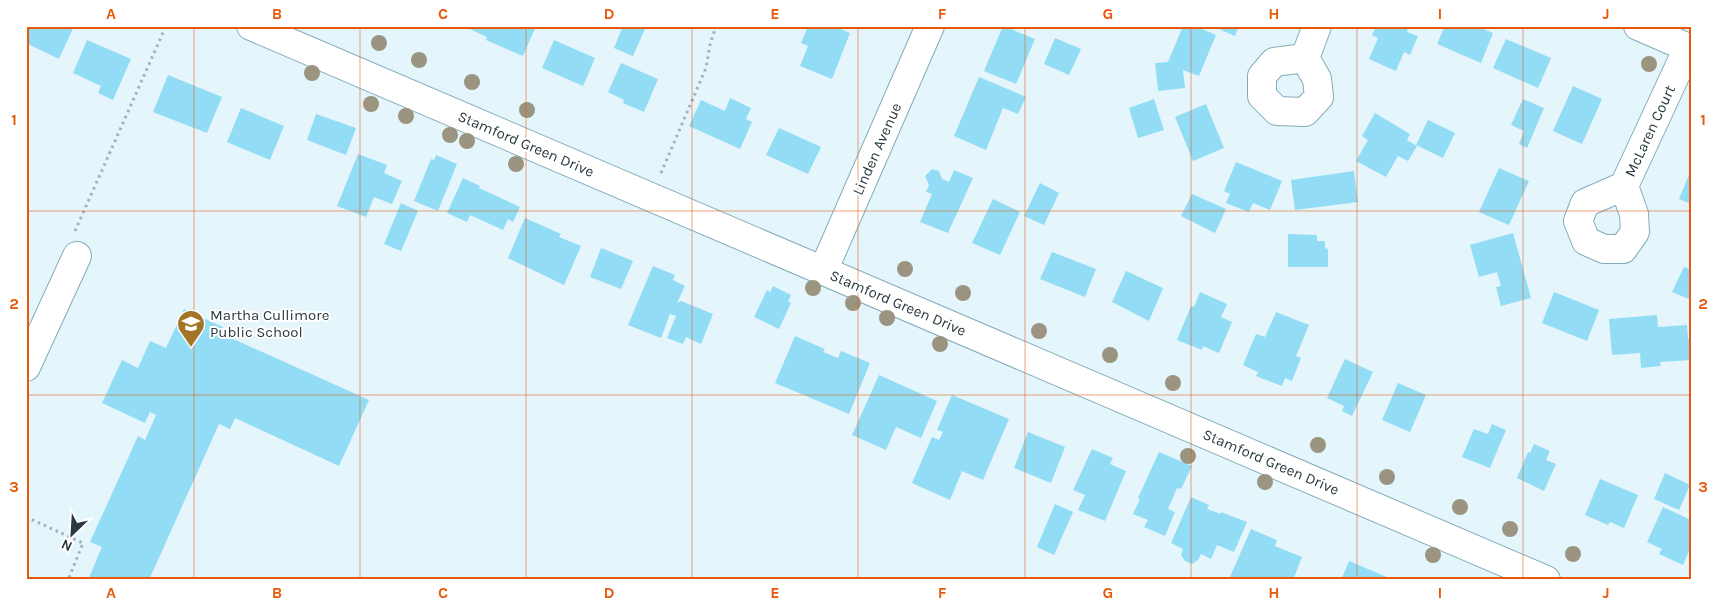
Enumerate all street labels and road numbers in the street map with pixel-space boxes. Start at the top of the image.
street label: McLaren Court [1621,82,1679,180]
street label: Linden Avenue [849,100,905,198]
street label: Stamford Green Drive [455,107,597,181]
street label: Stamford Green Drive [827,266,969,340]
street label: Stamford Green Drive [1200,425,1342,499]

